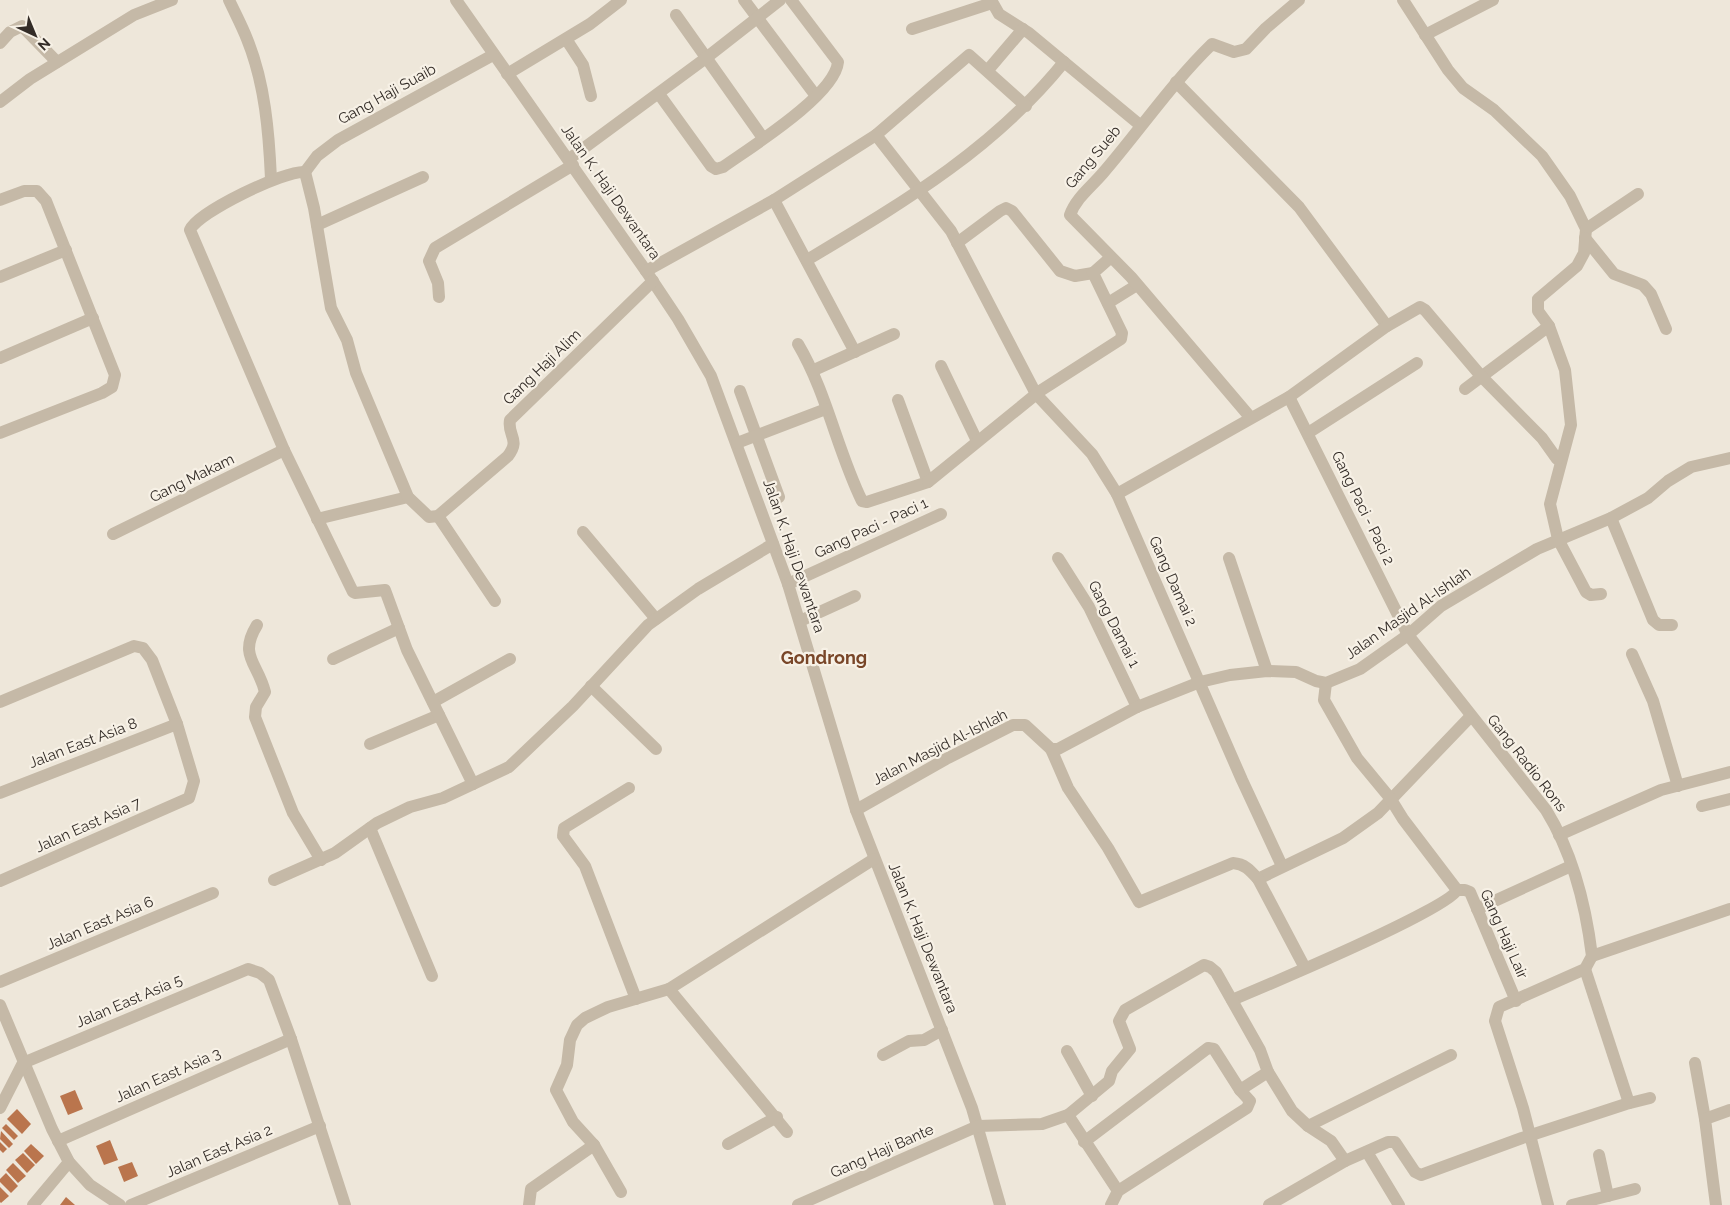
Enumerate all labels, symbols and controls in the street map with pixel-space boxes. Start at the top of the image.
north arrow [10,10,60,60]
text: N [35,35,53,54]
street label: Gang Haji Suaib [335,60,439,128]
street label: Jalan K. Haji Dewantara [558,121,664,263]
street label: Gang Sueb [1061,122,1125,192]
street label: Gang Haji Alim [499,325,585,409]
street label: Gang Paci - Paci 2 [1328,448,1398,568]
street label: Gang Makam [147,450,237,506]
street label: Jalan K. Haji Dewantara [759,477,829,635]
street label: Gang Paci - Paci 1 [812,494,931,562]
street label: Gang Damai 2 [1145,533,1201,629]
street label: Jalan Masjid Al-Ishlah [1342,563,1474,663]
street label: Gang Damai 1 [1084,578,1144,671]
district label: Gondrong [781,647,867,668]
street label: Jalan Masjid Al-Ishlah [870,705,1010,789]
street label: Gang Radio Rons [1483,711,1571,815]
street label: Jalan East Asia 8 [26,714,140,772]
street label: Jalan East Asia 7 [32,794,144,856]
street label: Jalan K. Haji Dewantara [885,860,961,1016]
street label: Gang Haji Lair [1476,887,1532,982]
street label: Jalan East Asia 6 [44,892,156,954]
street label: Jalan East Asia 5 [73,970,185,1032]
street label: Jalan East Asia 3 [112,1044,224,1106]
street label: Gang Haji Bante [828,1120,937,1182]
street label: Jalan East Asia 2 [163,1121,275,1181]

